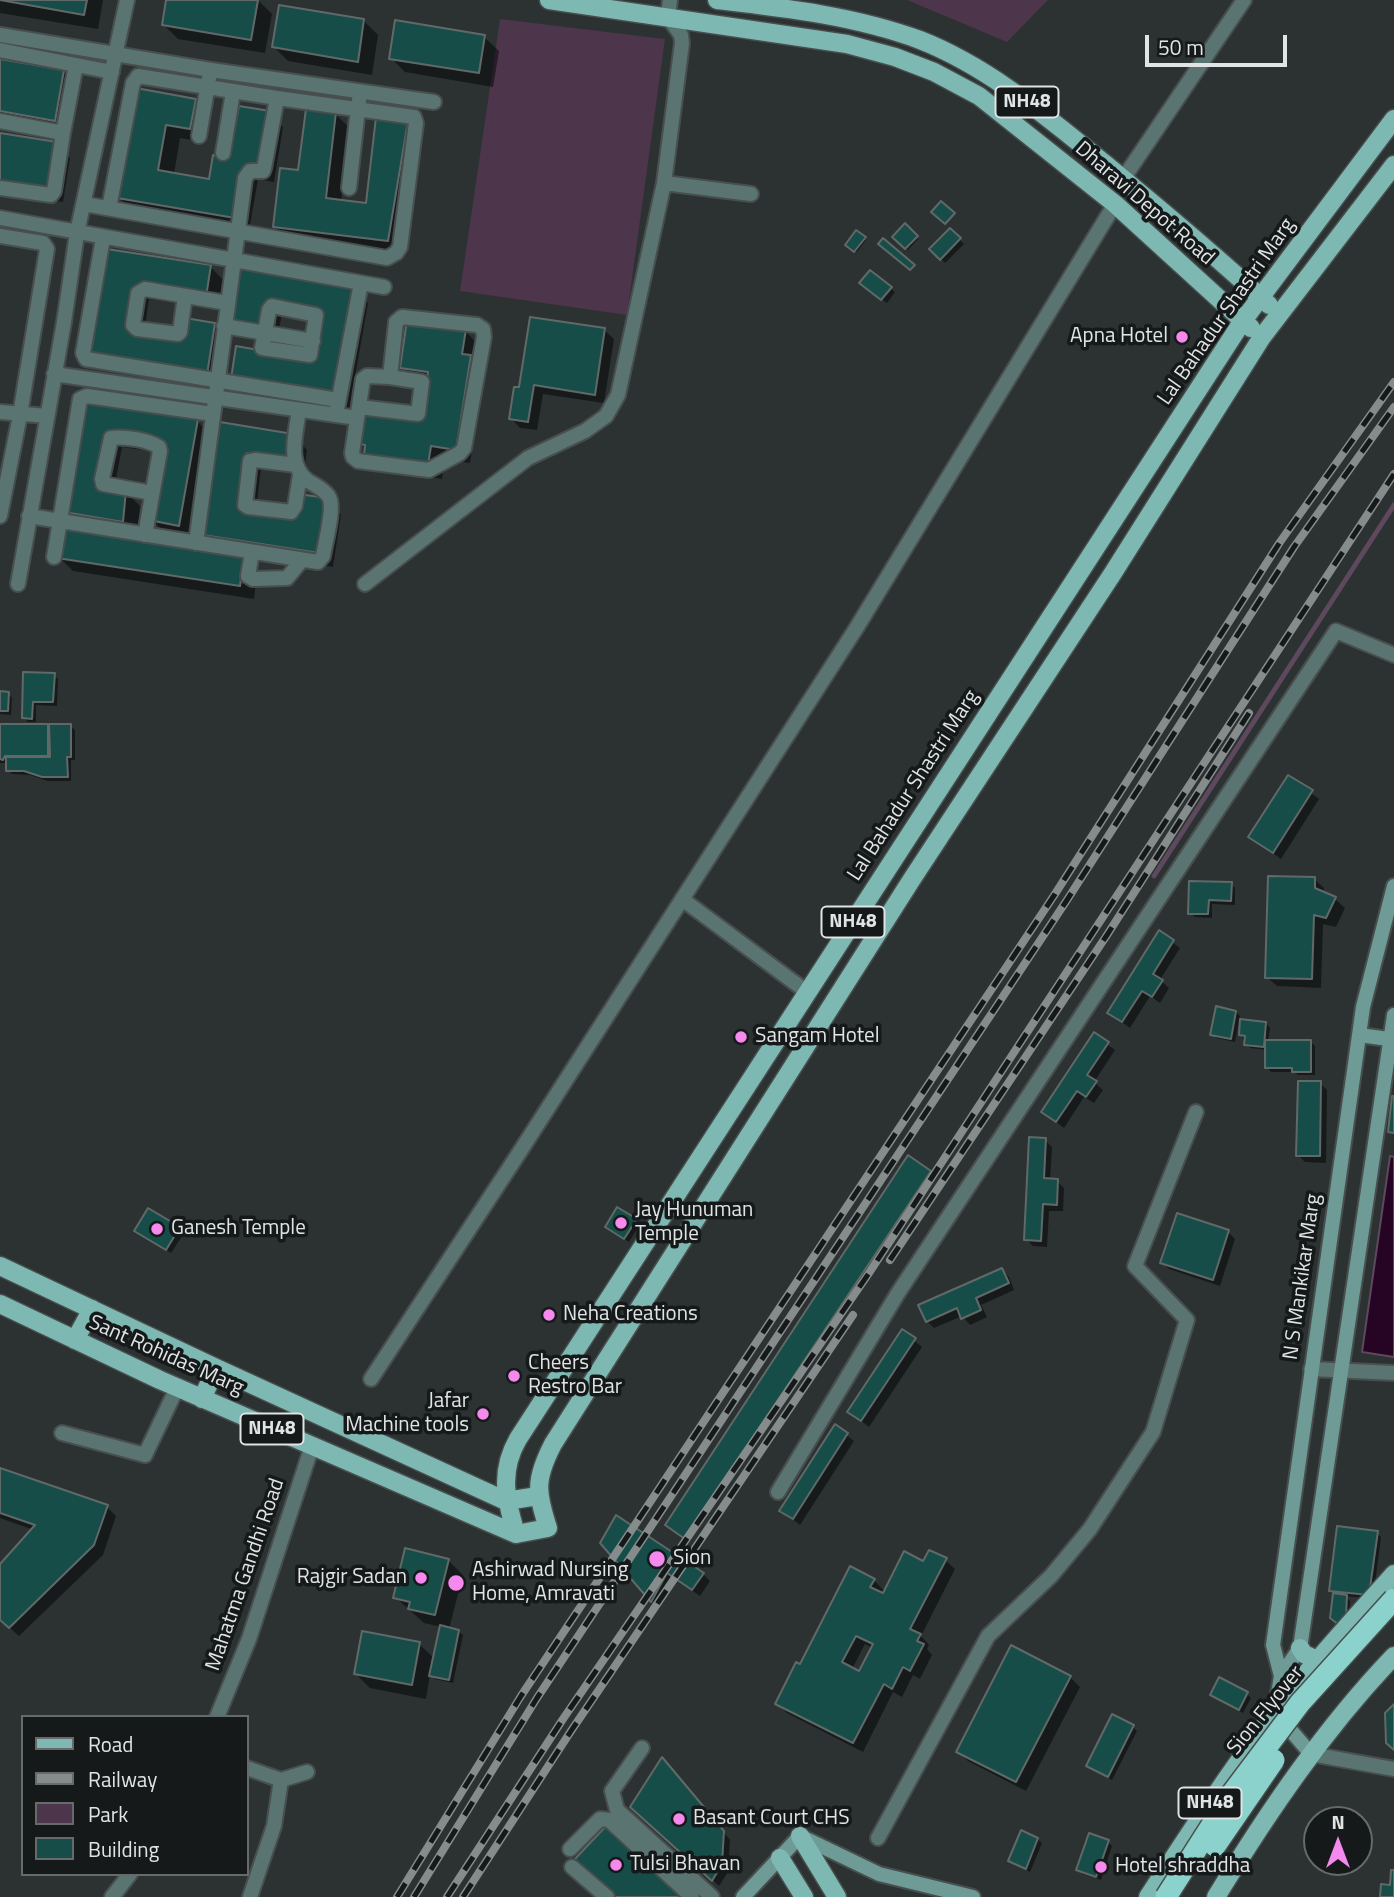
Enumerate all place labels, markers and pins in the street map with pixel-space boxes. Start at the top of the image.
place label: Apna Hotel [1070,324,1168,350]
marker: Apna Hotel [1174,329,1190,345]
place label: Sangam Hotel [755,1024,880,1050]
marker: Sangam Hotel [733,1029,749,1045]
place label: Jay Hunuman Temple [635,1198,753,1248]
marker: Jay Hunuman Temple [613,1215,629,1231]
place label: Ganesh Temple [171,1216,306,1242]
marker: Ganesh Temple [149,1221,165,1237]
place label: Neha Creations [563,1302,698,1328]
marker: Neha Creations [541,1307,557,1323]
place label: Cheers Restro Bar [528,1351,622,1401]
marker: Cheers Restro Bar [506,1368,522,1384]
place label: Jafar Machine tools [345,1389,469,1439]
marker: Jafar Machine tools [475,1406,491,1422]
place label: Sion [673,1546,711,1572]
marker: Sion [647,1549,667,1569]
place label: Ashirwad Nursing Home, Amravati [472,1558,629,1608]
place label: Rajgir Sadan [297,1565,407,1591]
marker: Rajgir Sadan [413,1570,429,1586]
marker: Ashirwad Nursing Home, Amravati [446,1573,466,1593]
place label: Basant Court CHS [693,1806,850,1832]
marker: Basant Court CHS [671,1811,687,1827]
place label: Tulsi Bhavan [630,1852,741,1878]
place label: Hotel shraddha [1115,1854,1250,1880]
marker: Tulsi Bhavan [608,1857,624,1873]
marker: Hotel shraddha [1093,1859,1109,1875]

